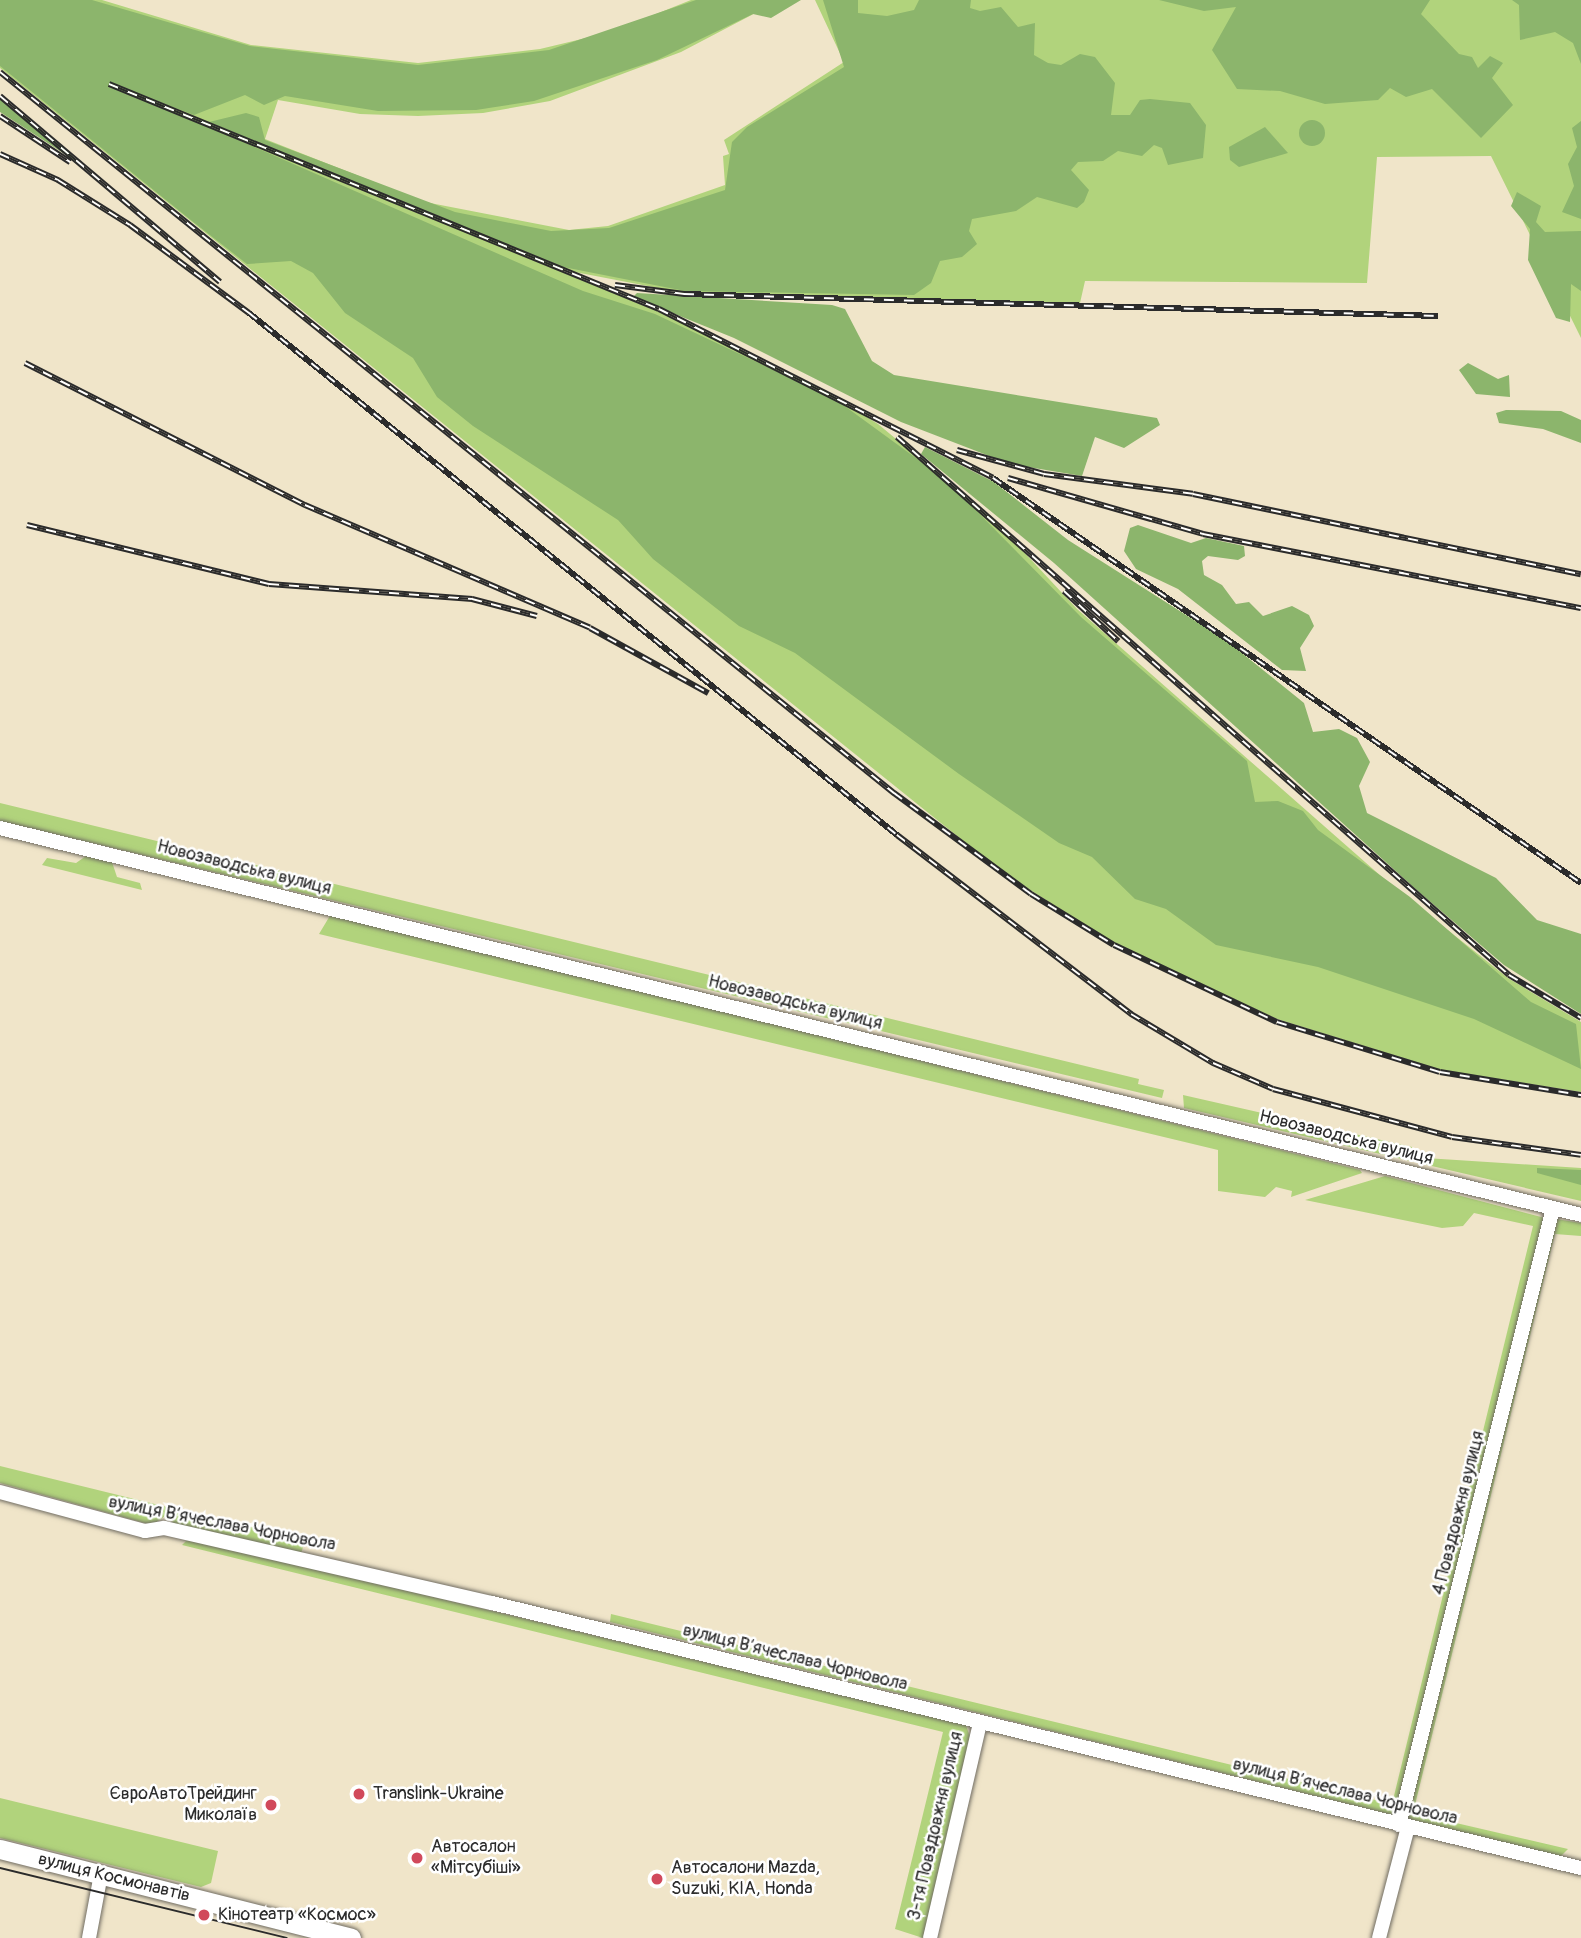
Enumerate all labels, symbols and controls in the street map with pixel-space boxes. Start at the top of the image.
street label: Новозаводська вулиця [155,836,333,900]
street label: Новозаводська вулиця [706,971,884,1035]
street label: Новозаводська вулиця [1257,1106,1435,1170]
street label: 4 Повздовжня вулиця [1428,1429,1490,1597]
street label: вулиця Вʼячеслава Чорновола [107,1491,337,1557]
street label: вулиця Вʼячеслава Чорновола [681,1620,909,1696]
street label: 3-тя Повздовжня вулиця [904,1730,968,1922]
street label: вулиця Вʼячеслава Чорновола [1231,1754,1459,1830]
place label: Translink-Ukraine [373,1783,504,1805]
place label: ЄвроАвтоТрейдинг Миколаїв [110,1784,257,1826]
marker: Translink-Ukraine [351,1786,367,1802]
marker: ЄвроАвтоТрейдинг Миколаїв [263,1797,279,1813]
place label: Автосалон «Мітсубіші» [431,1837,521,1880]
street label: вулиця Космонавтів [36,1849,192,1907]
marker: Автосалон «Мітсубіші» [409,1850,425,1866]
place label: Автосалони Mazda, Suzuki, KIA, Honda [671,1858,820,1900]
marker: Автосалони Mazda, Suzuki, KIA, Honda [649,1871,665,1887]
place label: Кінотеатр «Космос» [218,1904,376,1926]
marker: Кінотеатр «Космос» [196,1907,212,1923]

